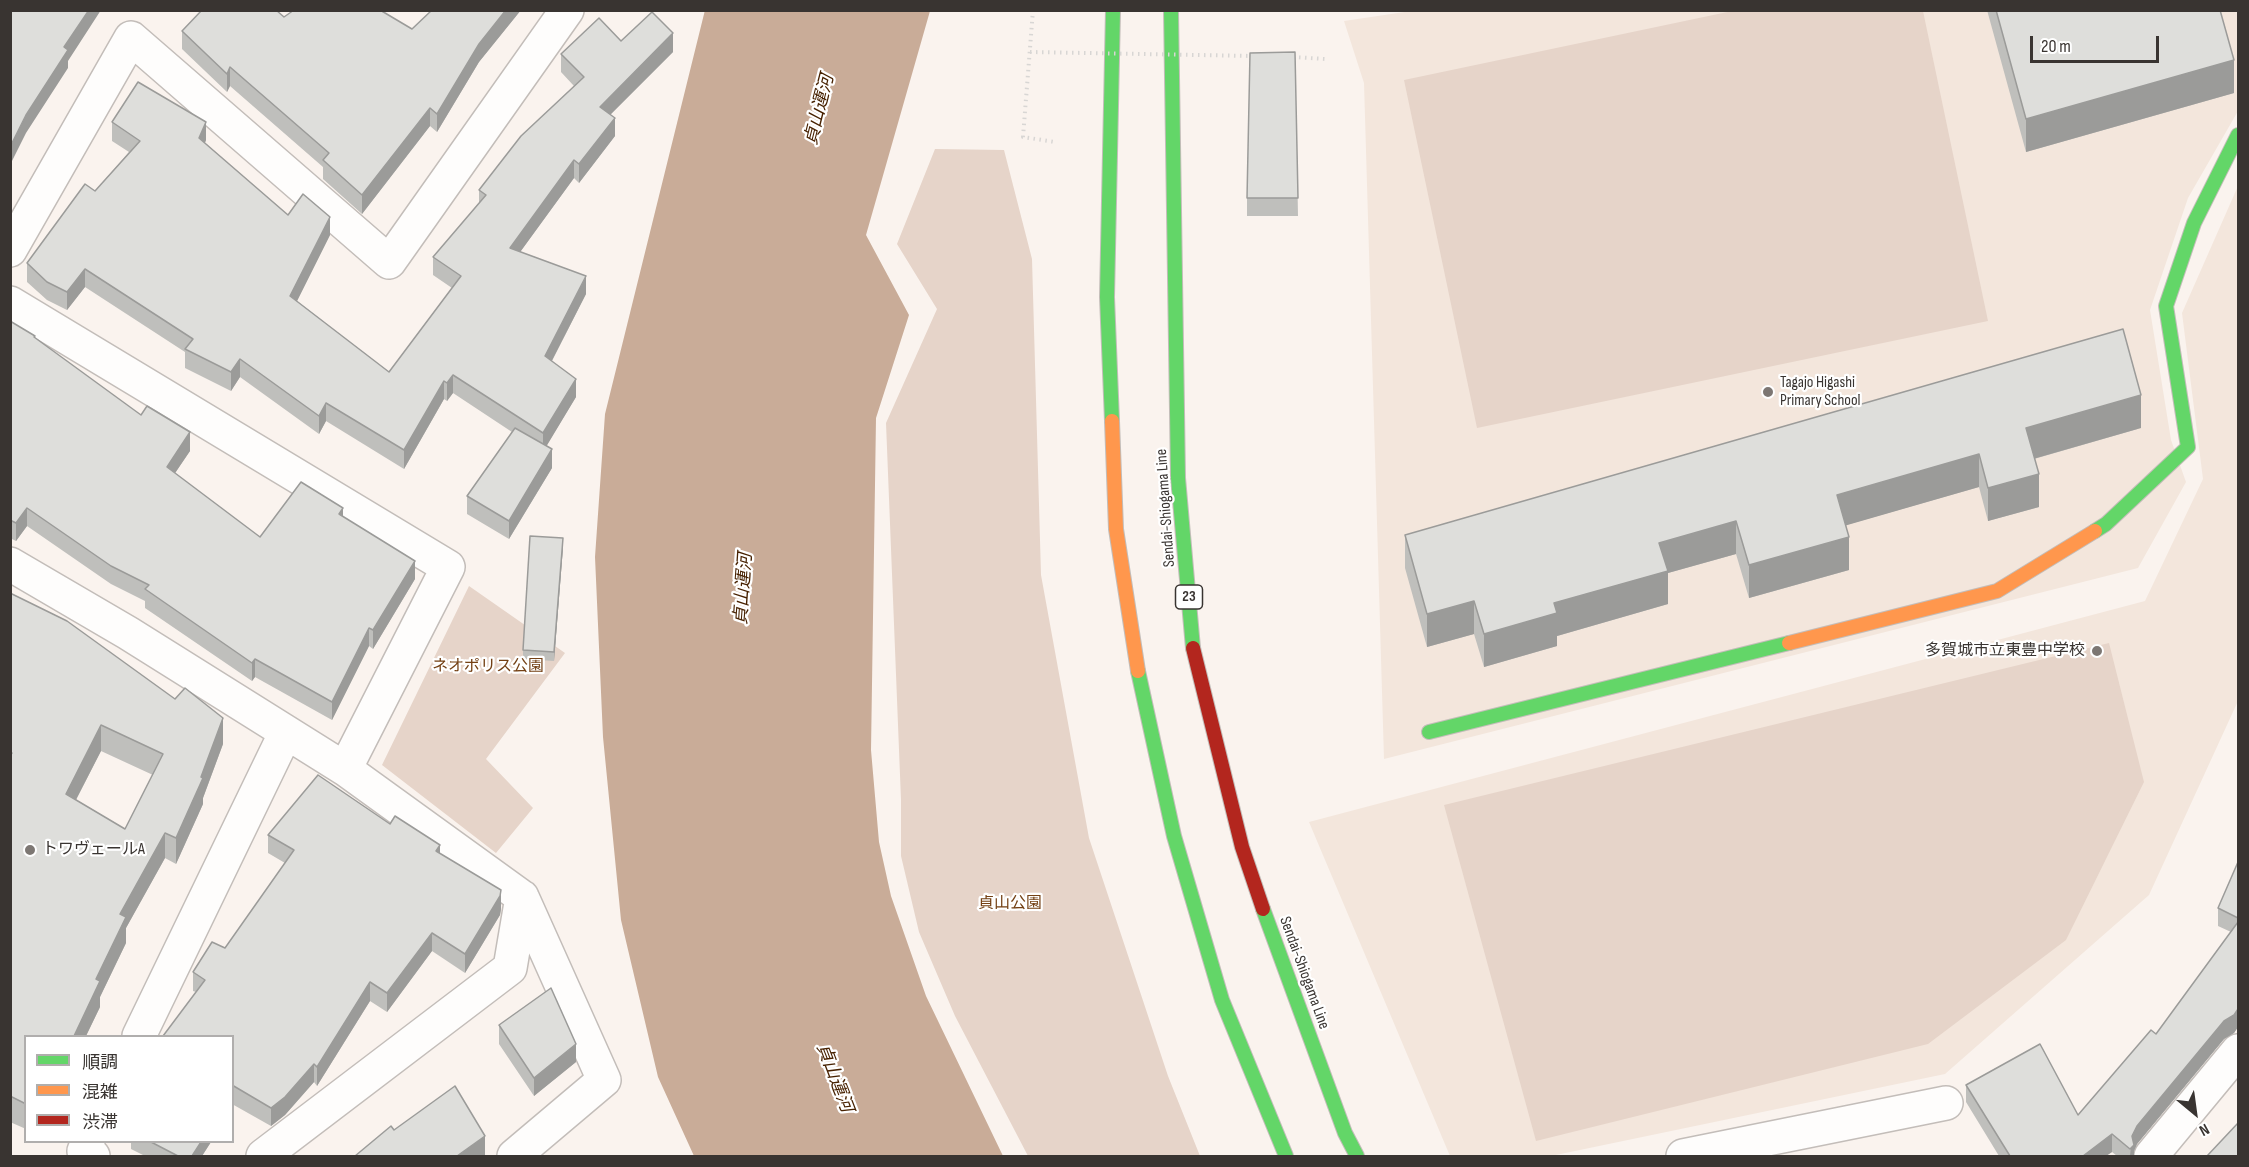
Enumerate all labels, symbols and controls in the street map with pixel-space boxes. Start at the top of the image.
scale bar [2033,24,2162,62]
text: 20 m [2041,36,2071,57]
water label: 貞山運河 [801,72,839,148]
place label: Tagajo Higashi Primary School [1780,373,1861,411]
marker: Tagajo Higashi Primary School [1761,385,1775,399]
street label: Sendai-Shiogama Line [1152,448,1180,568]
water label: 貞山運河 [731,552,757,626]
road number: 23 [1176,585,1202,609]
place label: 多賀城市立東豊中学校 [1925,641,2085,661]
marker: 多賀城市立東豊中学校 [2090,644,2104,658]
park label: ネオポリス公園 [432,657,544,677]
place label: トワヴェールA [42,840,145,860]
marker: トワヴェールA [23,843,37,857]
park label: 貞山公園 [978,894,1042,914]
street label: Sendai-Shiogama Line [1275,914,1333,1032]
legend [24,1035,234,1143]
water label: 貞山運河 [811,1041,857,1115]
text: 順調 [82,1052,118,1073]
text: 混雑 [82,1082,118,1103]
north arrow [2165,1083,2225,1143]
text: 渋滞 [82,1112,118,1133]
text: N [2196,1119,2212,1140]

